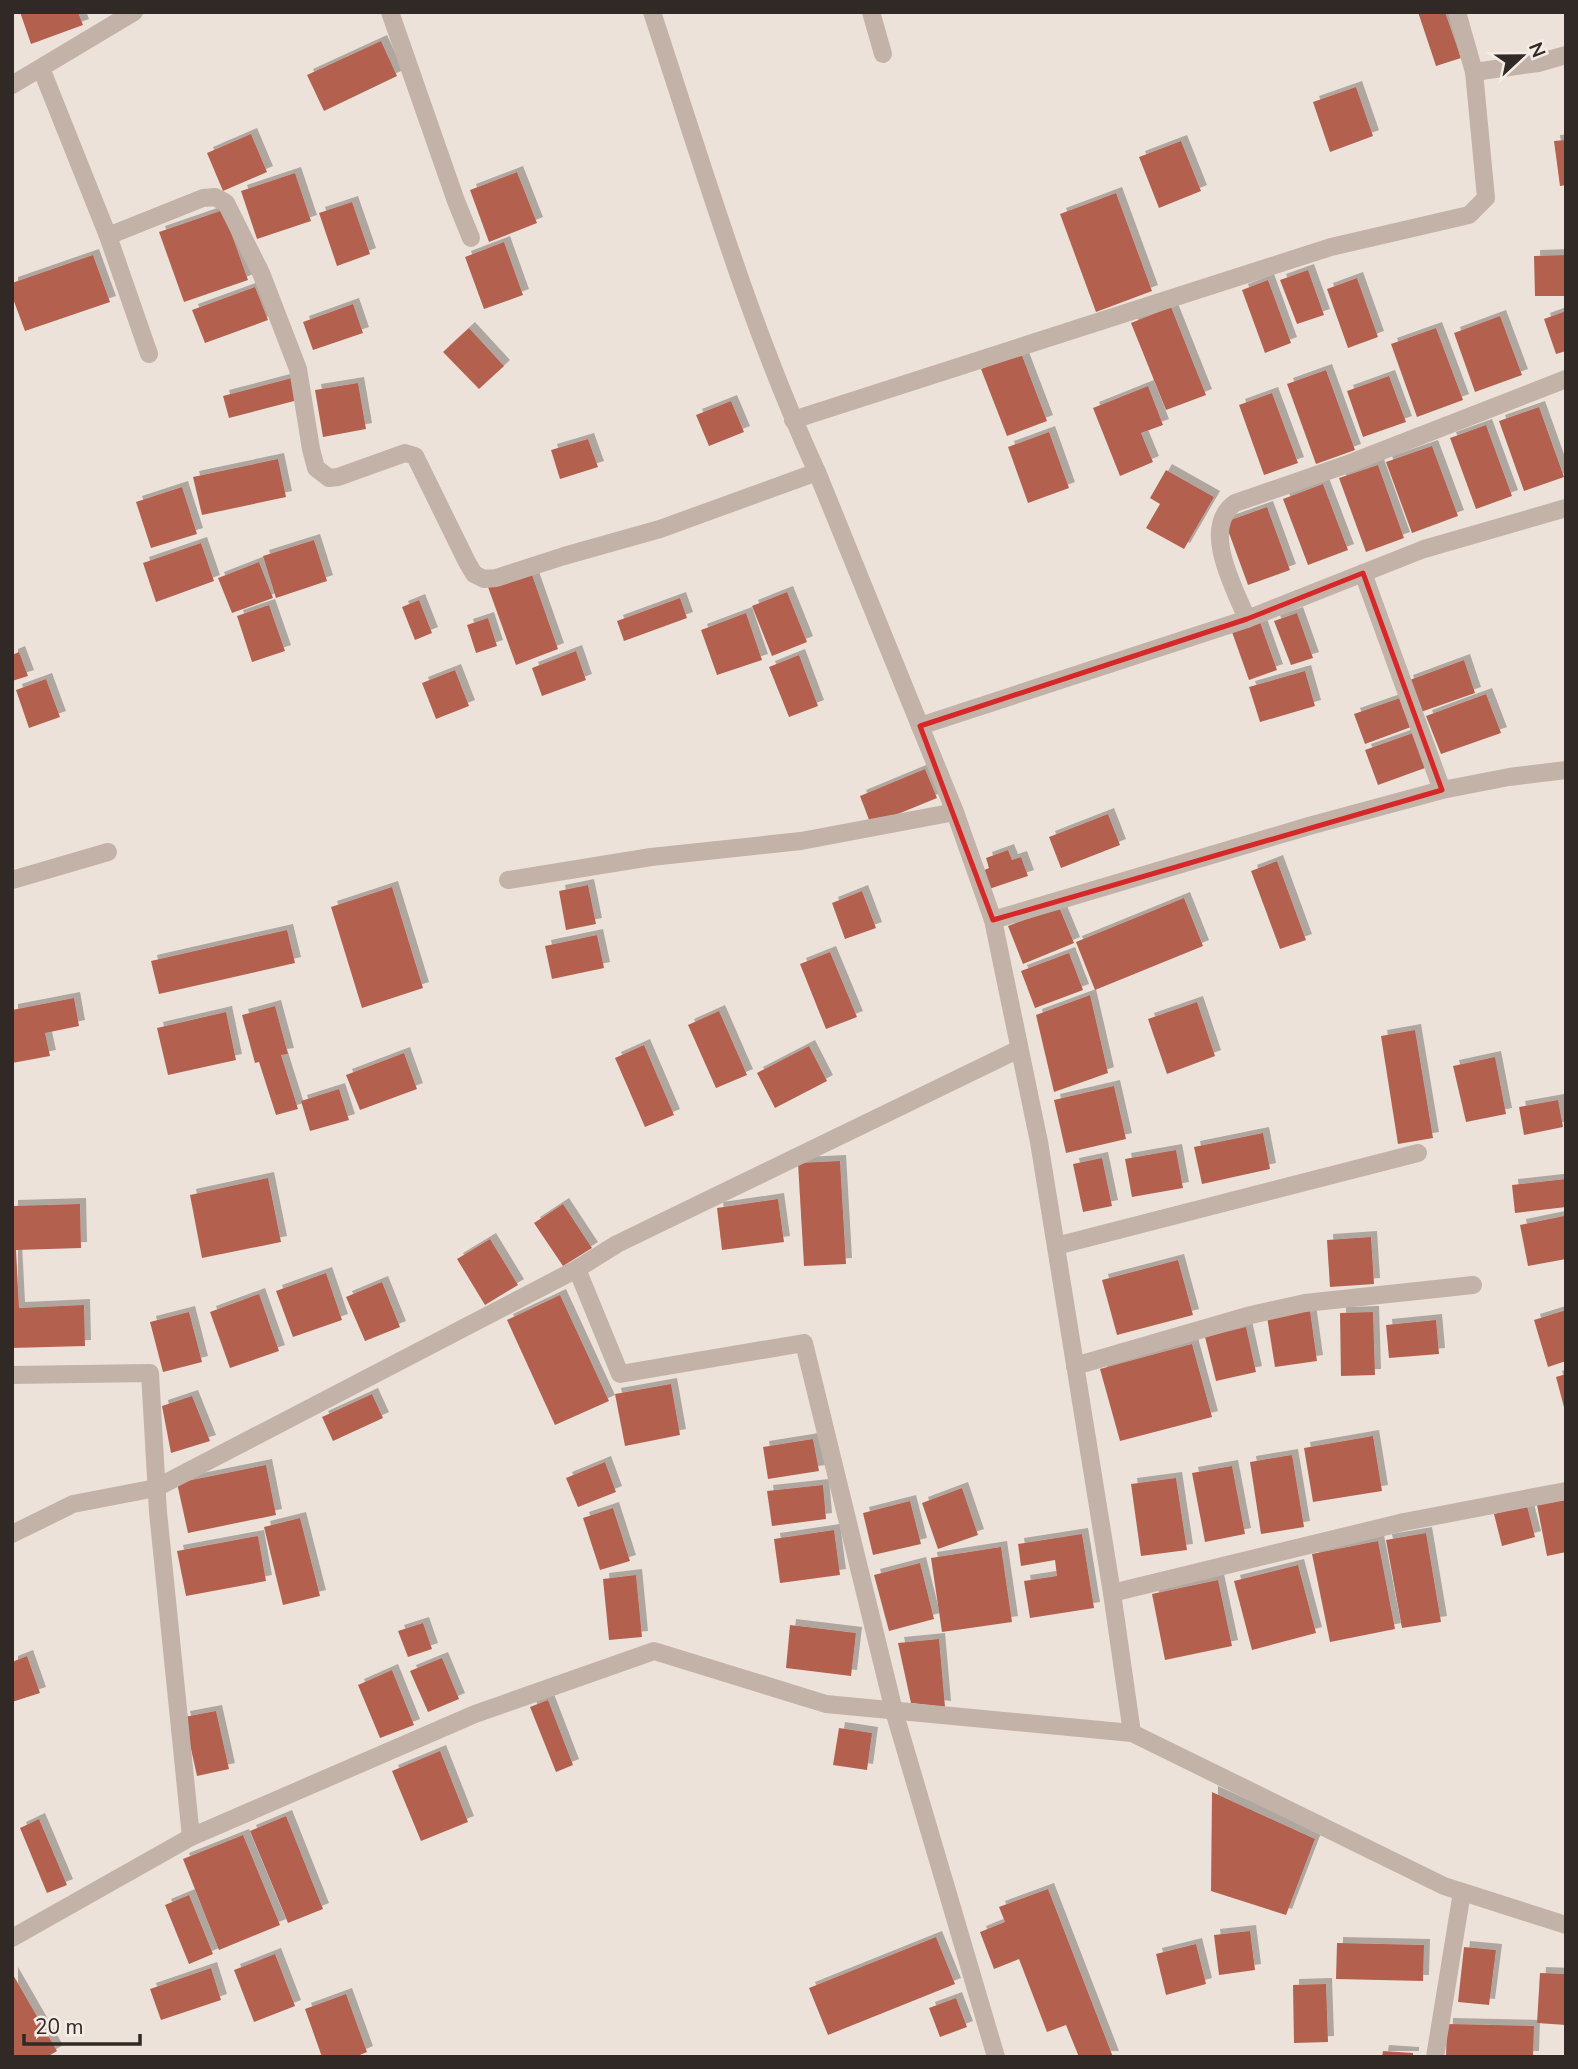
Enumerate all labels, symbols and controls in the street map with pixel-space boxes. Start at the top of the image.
north arrow [1487,21,1557,91]
text: N [1522,39,1552,61]
scale bar [24,2002,140,2046]
text: 20 m [35,2013,84,2041]

